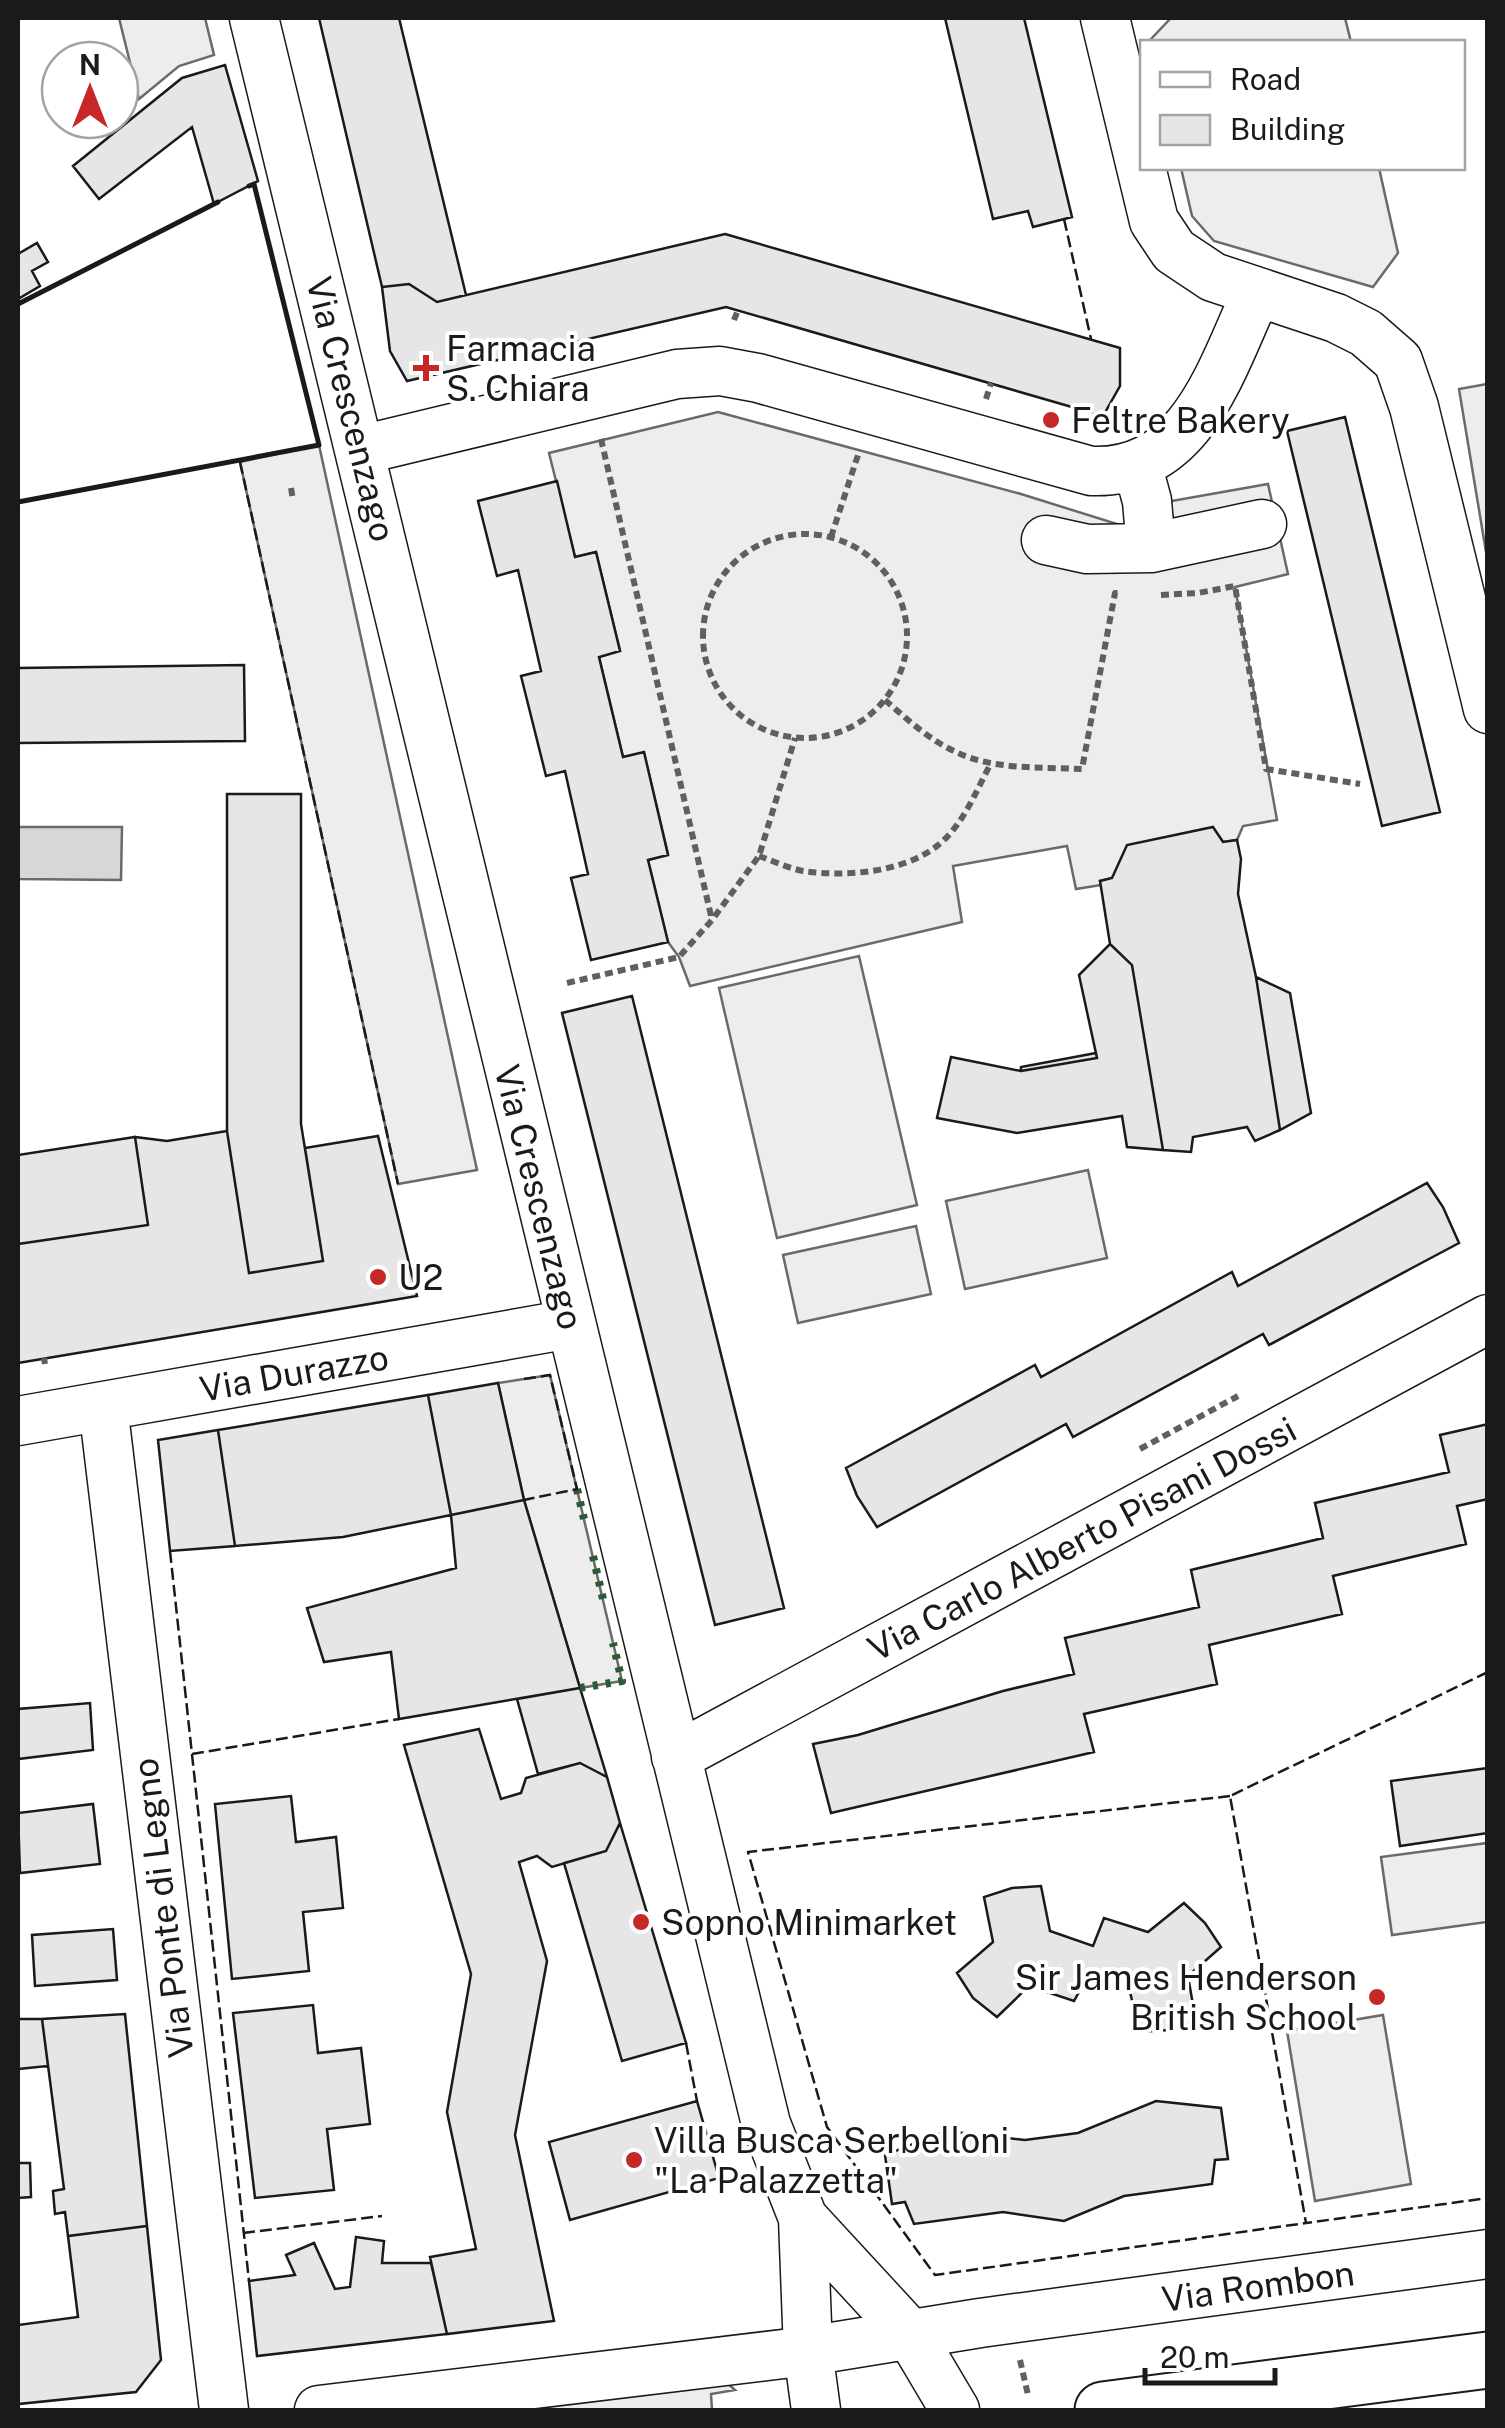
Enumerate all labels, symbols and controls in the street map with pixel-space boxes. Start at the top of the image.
north arrow [40,40,140,140]
legend [1140,40,1465,170]
text: N [79,48,101,81]
text: Road [1230,61,1301,97]
text: Building [1230,111,1345,147]
street label: Via Crescenzago [298,272,404,546]
place label: Farmacia S. Chiara [446,328,596,409]
marker: Farmacia S. Chiara [415,357,437,379]
place label: Feltre Bakery [1071,400,1290,441]
marker: Feltre Bakery [1040,409,1062,431]
street label: Via Crescenzago [486,1060,592,1334]
place label: U2 [398,1257,443,1298]
marker: U2 [367,1266,389,1288]
street label: Via Durazzo [196,1336,392,1410]
street label: Via Carlo Alberto Pisani Dossi [861,1409,1303,1669]
street label: Via Ponte di Legno [124,1756,202,2060]
place label: Sopno Minimarket [661,1902,957,1943]
marker: Sopno Minimarket [630,1911,652,1933]
place label: Sir James Henderson British School [1015,1957,1357,2038]
marker: Sir James Henderson British School [1366,1986,1388,2008]
place label: Villa Busca Serbelloni "La Palazzetta" [654,2120,1009,2201]
marker: Villa Busca Serbelloni "La Palazzetta" [623,2149,645,2171]
street label: Via Rombon [1159,2252,1357,2320]
scale bar [1145,2323,1275,2385]
text: 20 m [1160,2339,1229,2375]

